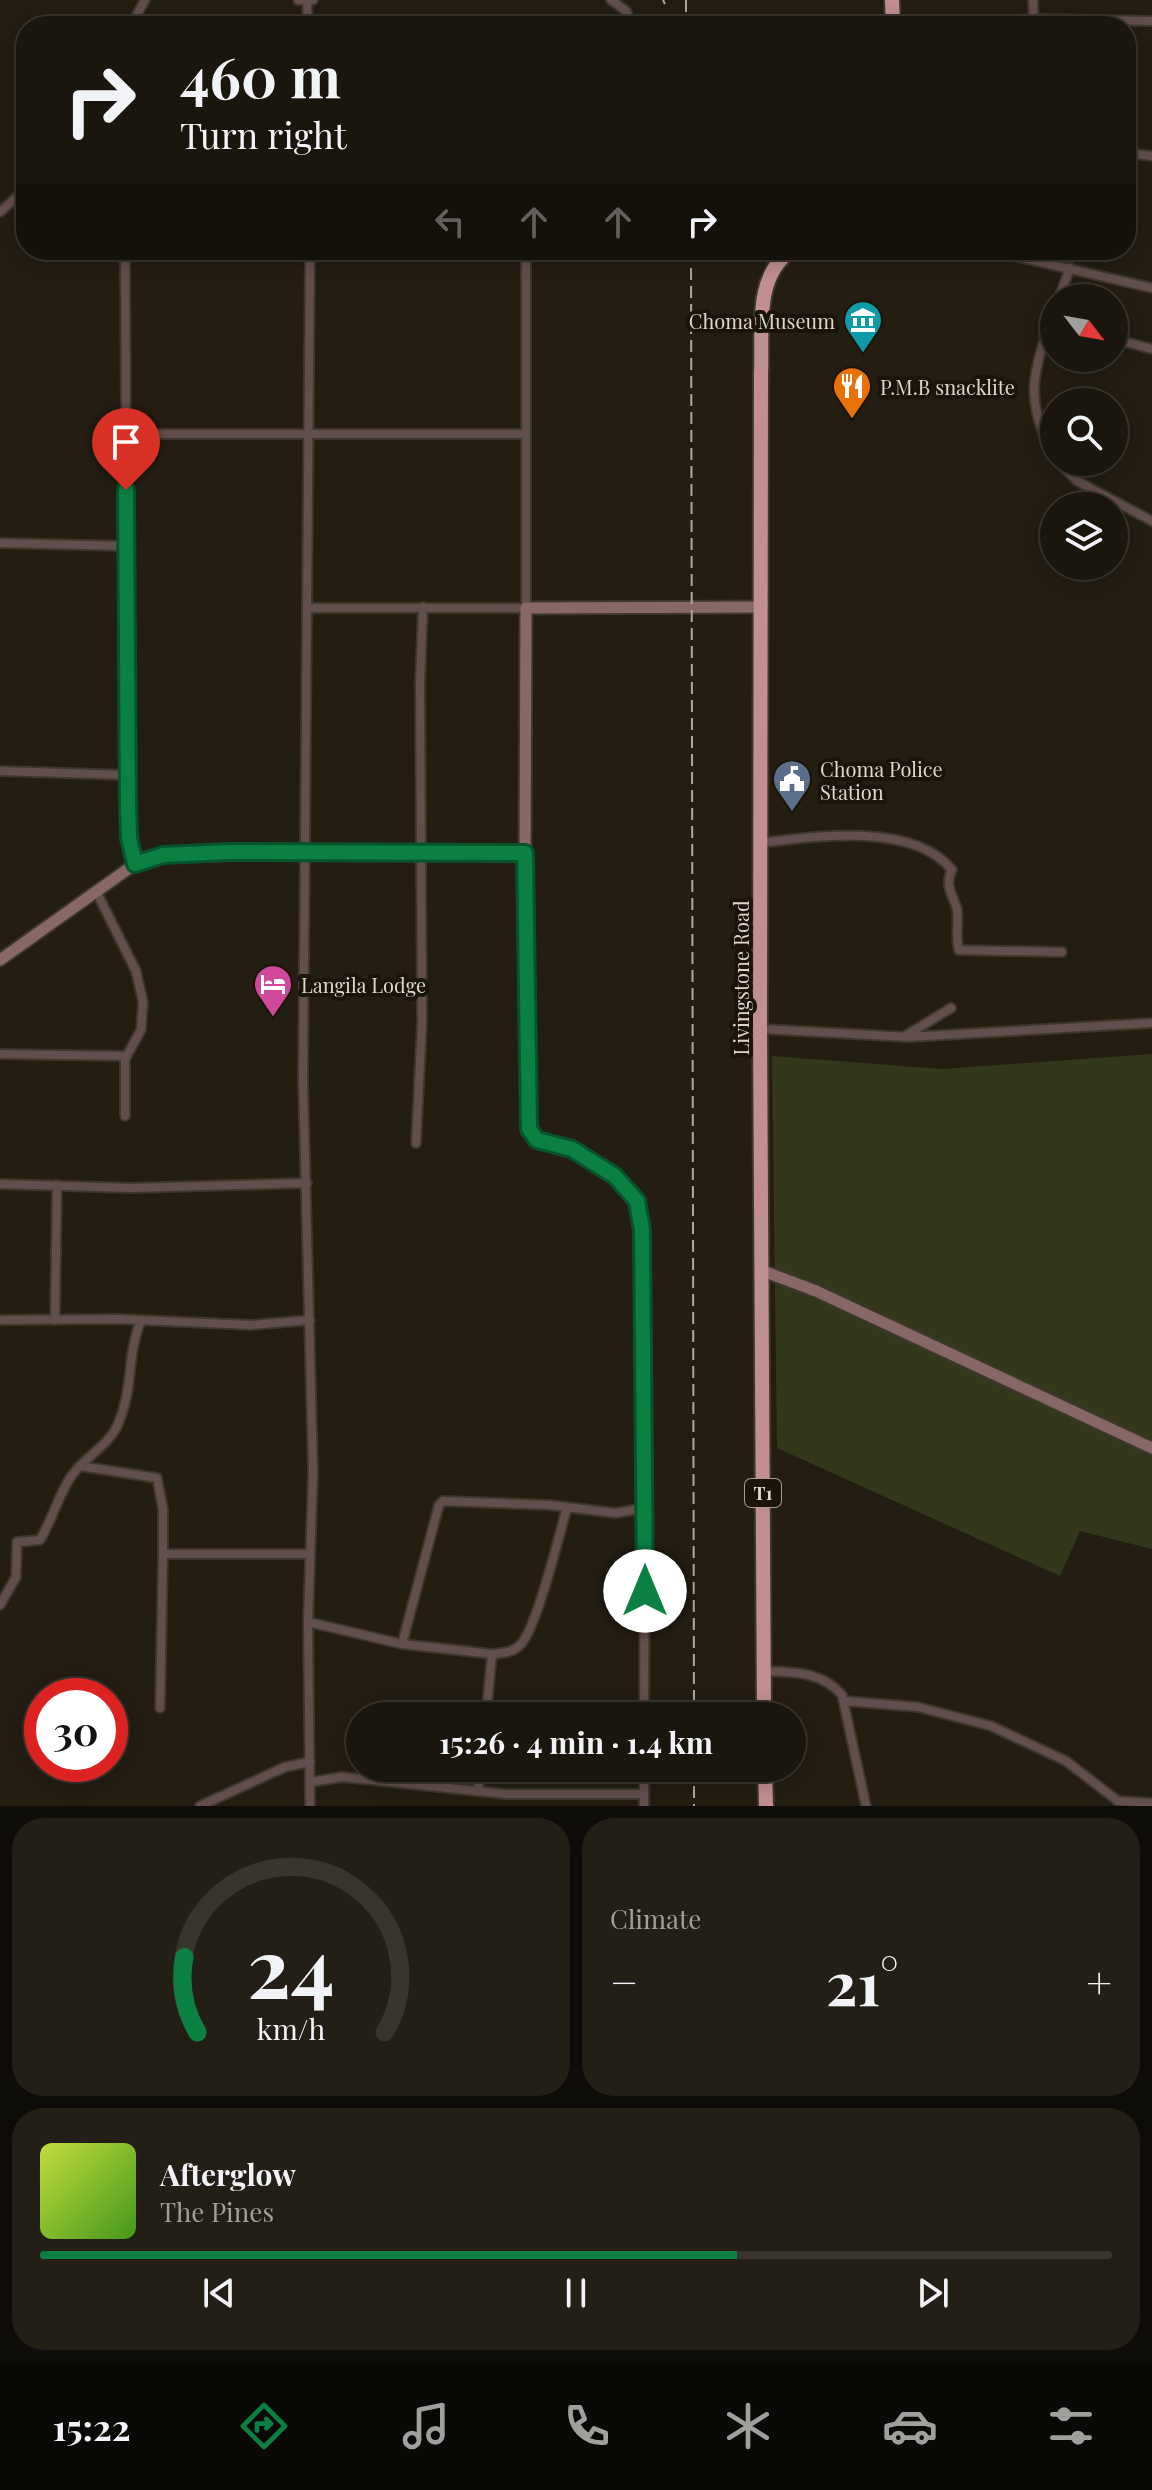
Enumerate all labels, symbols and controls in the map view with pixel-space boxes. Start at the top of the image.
text: 460 m [180,38,341,113]
icon: right [48,48,152,152]
text: Turn right [180,110,347,158]
icon: left [428,200,472,244]
icon: ahead [512,200,556,244]
icon: ahead [596,200,640,244]
icon: right [680,200,724,244]
north arrow [1040,284,1128,372]
map controls [1040,284,1128,580]
museum icon: Choma Museum [842,299,884,354]
place label: Choma Museum [689,307,835,334]
restaurant icon: P.M.B snacklite [831,365,873,420]
place label: P.M.B snacklite [880,373,1015,400]
button: search [1040,388,1128,476]
pin [92,408,160,490]
icon: arrive [104,420,148,464]
button: layers [1040,492,1128,580]
place label: Choma Police Station [820,755,943,805]
public building icon: Choma Police Station [771,758,813,813]
street label: Livingstone Road [727,900,754,1055]
hotel icon: Langila Lodge [252,963,294,1018]
place label: Langila Lodge [301,971,426,998]
road number: T1 [745,1479,781,1507]
position arrow [603,1549,687,1633]
speed limit sign: 30 [24,1678,128,1782]
text: 15:26 · 4 min · 1.4 km [439,1722,713,1762]
text: Climate [610,1901,701,1936]
text: 24 [247,1909,335,2020]
text: 21° [826,1941,899,2021]
text: − [610,1951,638,2010]
text: + [1086,1951,1112,2010]
text: km/h [257,2009,325,2047]
text: Afterglow [160,2154,296,2194]
text: The Pines [160,2194,274,2229]
icon: previous [197,2271,241,2315]
icon: pause [554,2271,598,2315]
icon: next [911,2271,955,2315]
icon: directions [236,2398,292,2454]
icon: music [398,2398,454,2454]
icon: phone [559,2398,615,2454]
icon: climate [720,2398,776,2454]
icon: car [882,2398,938,2454]
icon: filters [1043,2398,1099,2454]
text: 15:22 [53,2402,131,2450]

